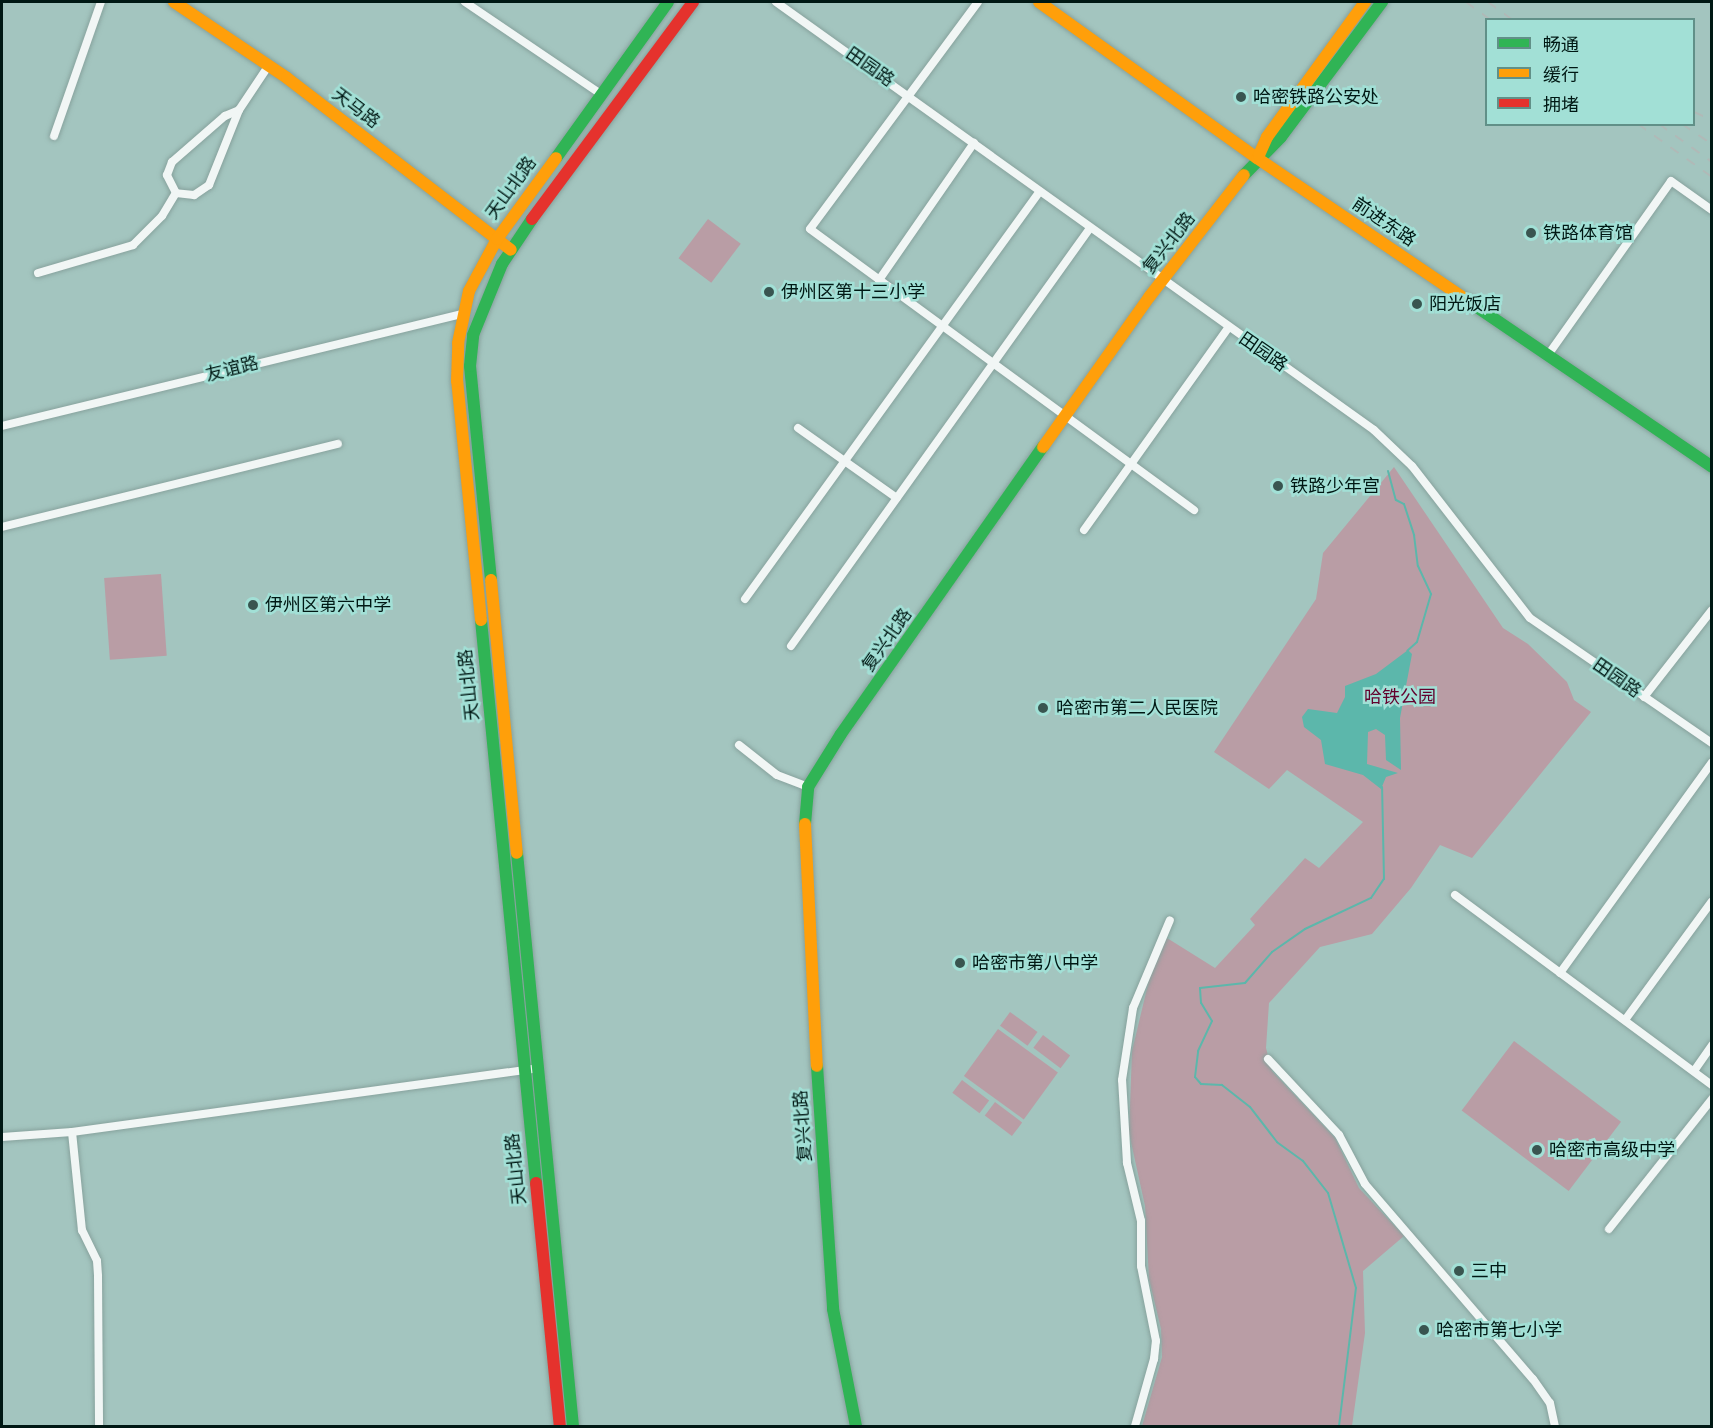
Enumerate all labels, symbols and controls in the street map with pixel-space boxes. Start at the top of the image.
legend [1485,18,1695,126]
text: 畅通 [1543,34,1579,56]
street label: 田园路 [842,43,898,91]
text: 缓行 [1543,64,1579,86]
street label: 天马路 [328,83,384,133]
place label: 哈密铁路公安处 [1253,86,1379,108]
marker: 哈密铁路公安处 [1234,90,1248,104]
text: 拥堵 [1543,94,1579,116]
street label: 天山北路 [481,153,541,223]
street label: 前进东路 [1348,193,1420,251]
street label: 复兴北路 [1138,208,1200,278]
place label: 铁路体育馆 [1543,222,1633,244]
marker: 铁路体育馆 [1524,226,1538,240]
place label: 伊州区第十三小学 [781,281,925,303]
marker: 伊州区第十三小学 [762,285,776,299]
place label: 阳光饭店 [1429,293,1501,315]
marker: 阳光饭店 [1410,297,1424,311]
street label: 田园路 [1235,328,1291,376]
street label: 友谊路 [203,352,261,386]
place label: 铁路少年宫 [1290,475,1380,497]
marker: 铁路少年宫 [1271,479,1285,493]
place label: 伊州区第六中学 [265,594,391,616]
marker: 伊州区第六中学 [246,598,260,612]
street label: 复兴北路 [858,604,916,676]
street label: 天山北路 [454,648,484,722]
street label: 田园路 [1589,654,1645,702]
park label: 哈铁公园 [1364,686,1436,708]
place label: 哈密市第二人民医院 [1056,697,1218,719]
marker: 哈密市第二人民医院 [1034,699,1052,717]
place label: 哈密市第八中学 [972,952,1098,974]
marker: 哈密市第八中学 [953,956,967,970]
street label: 复兴北路 [790,1089,816,1163]
street label: 天山北路 [501,1132,531,1206]
place label: 哈密市高级中学 [1549,1139,1675,1161]
marker: 哈密市高级中学 [1530,1143,1544,1157]
place label: 三中 [1471,1260,1507,1282]
marker: 三中 [1452,1264,1466,1278]
place label: 哈密市第七小学 [1436,1319,1562,1341]
marker: 哈密市第七小学 [1417,1323,1431,1337]

